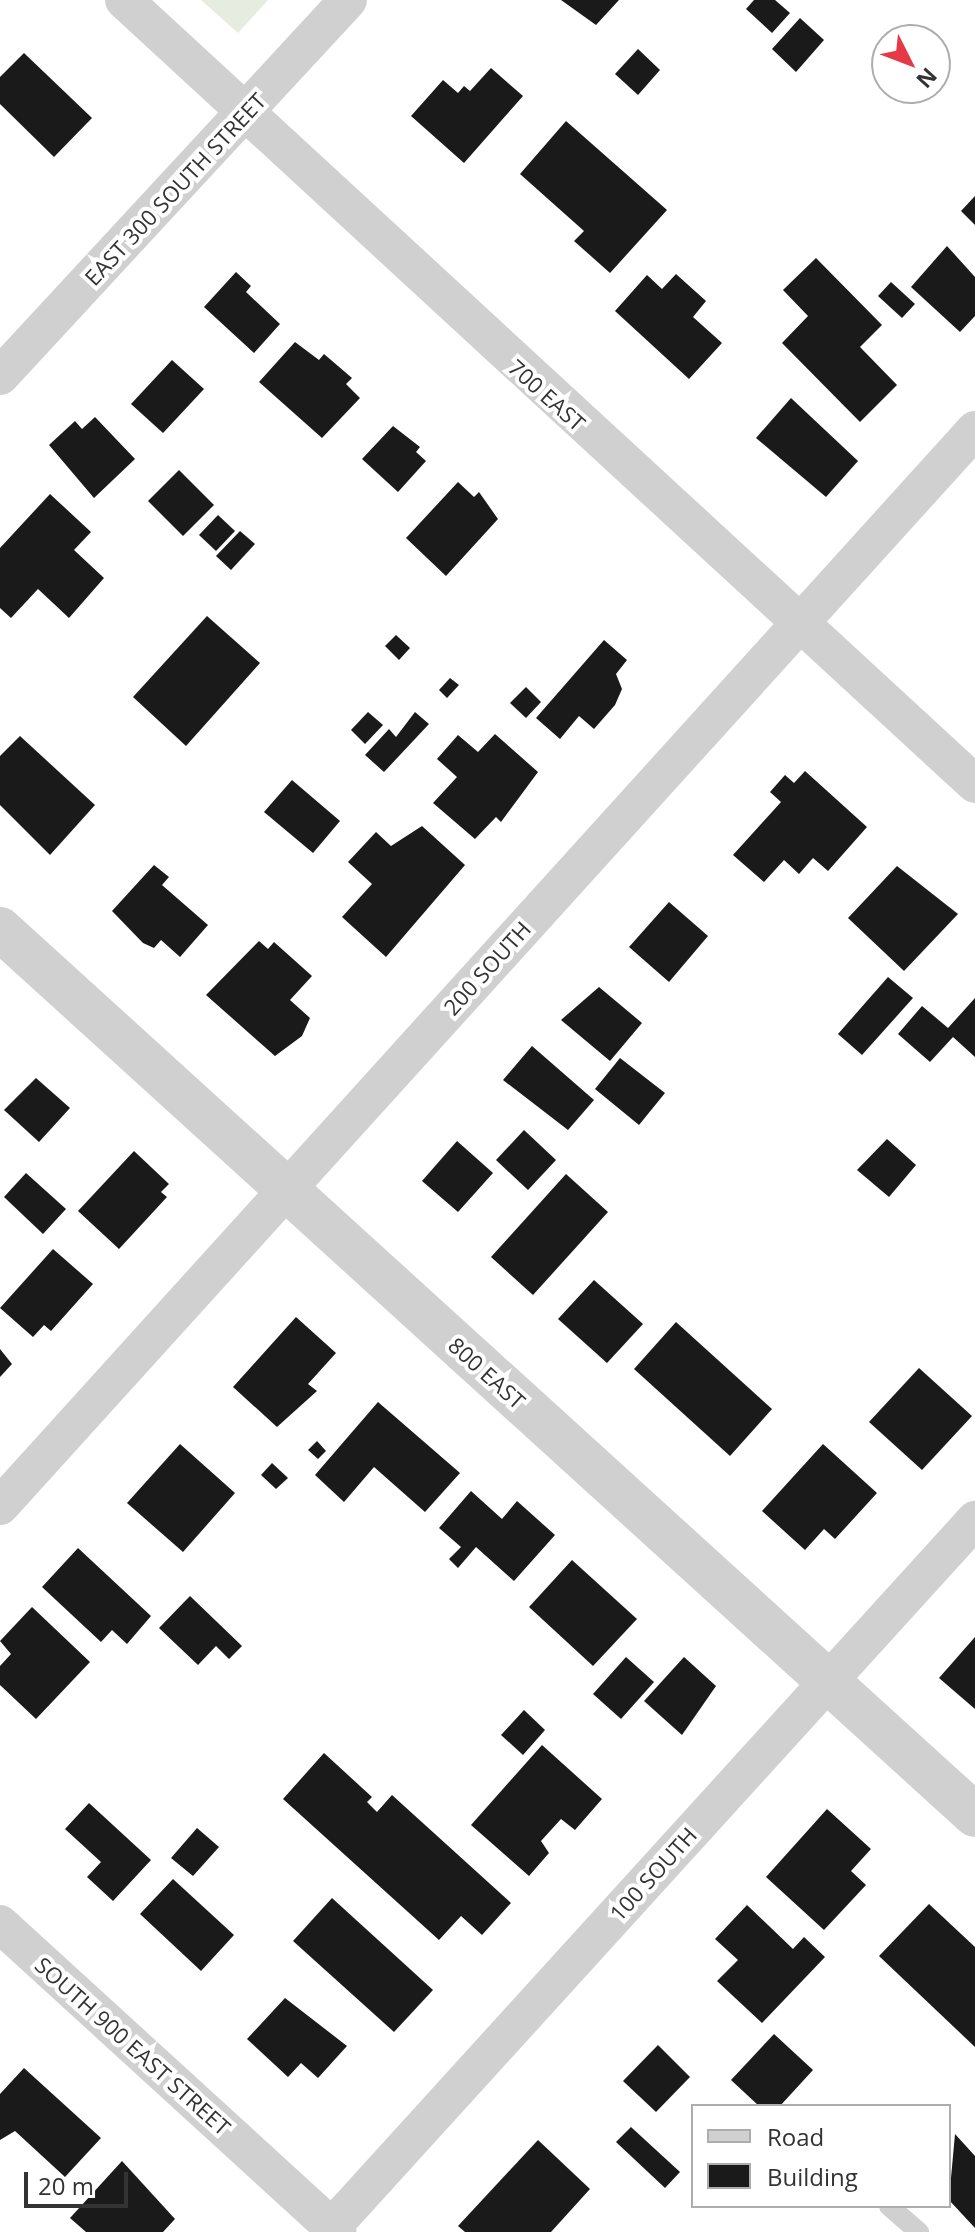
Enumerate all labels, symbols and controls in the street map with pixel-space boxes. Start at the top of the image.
north arrow [871,24,951,104]
text: N [910,62,944,95]
street label: EAST 300 SOUTH STREET [79,87,271,291]
street label: 700 EAST [503,354,591,436]
street label: 200 SOUTH [438,916,536,1020]
street label: 800 EAST [443,1332,531,1414]
street label: 100 SOUTH [604,1822,702,1926]
street label: SOUTH 900 EAST STREET [30,1952,236,2140]
legend [691,2104,951,2208]
text: Road [767,2120,824,2153]
scale bar [28,2156,132,2206]
text: Building [767,2160,858,2193]
text: 20 m [38,2169,94,2202]

